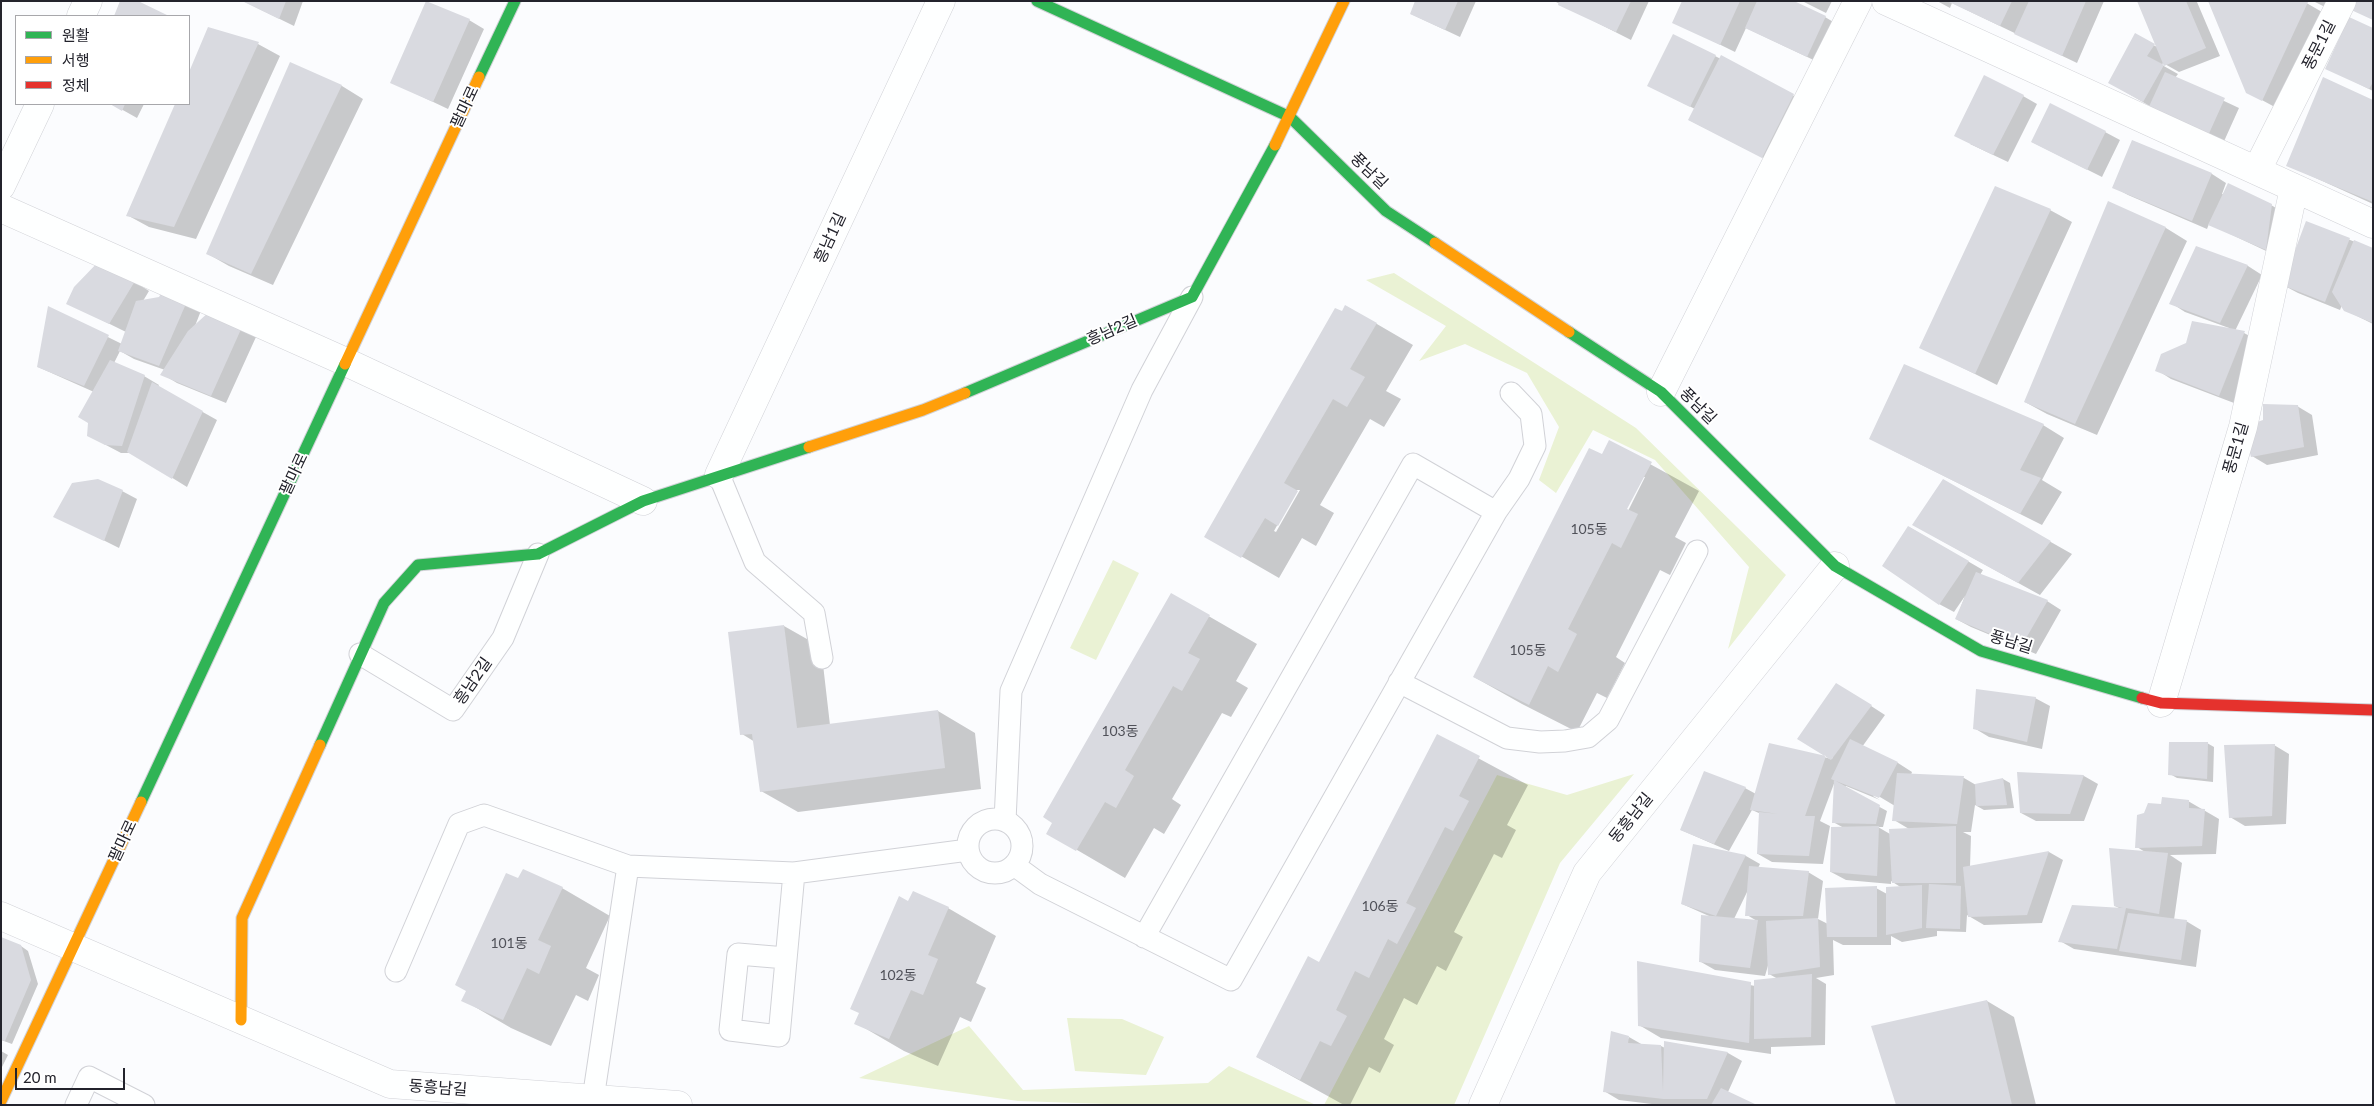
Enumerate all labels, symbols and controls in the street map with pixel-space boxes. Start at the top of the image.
legend [15,15,190,105]
street label: 풍문1길 [2298,17,2340,73]
text: 원활 [62,26,90,44]
text: 서행 [62,51,90,69]
text: 정체 [62,76,90,94]
street label: 팔마로 [447,83,483,131]
street label: 풍남길 [1346,149,1392,193]
street label: 흥남1길 [810,210,850,266]
street label: 흥남2길 [1084,311,1140,349]
street label: 풍남길 [1676,384,1720,428]
street label: 풍문1길 [2219,420,2253,476]
street label: 팔마로 [276,450,312,498]
house number: 105동 [1570,521,1608,537]
street label: 풍남길 [1987,626,2035,658]
house number: 105동 [1509,642,1547,658]
street label: 흥남2길 [450,654,496,708]
house number: 103동 [1101,723,1139,739]
street label: 동흥남길 [1605,789,1657,847]
street label: 팔마로 [105,817,141,865]
house number: 106동 [1361,898,1399,914]
house number: 101동 [490,935,528,951]
house number: 102동 [879,967,917,983]
scale bar [18,1058,128,1090]
text: 20 m [23,1068,57,1086]
street label: 동흥남길 [408,1076,468,1100]

